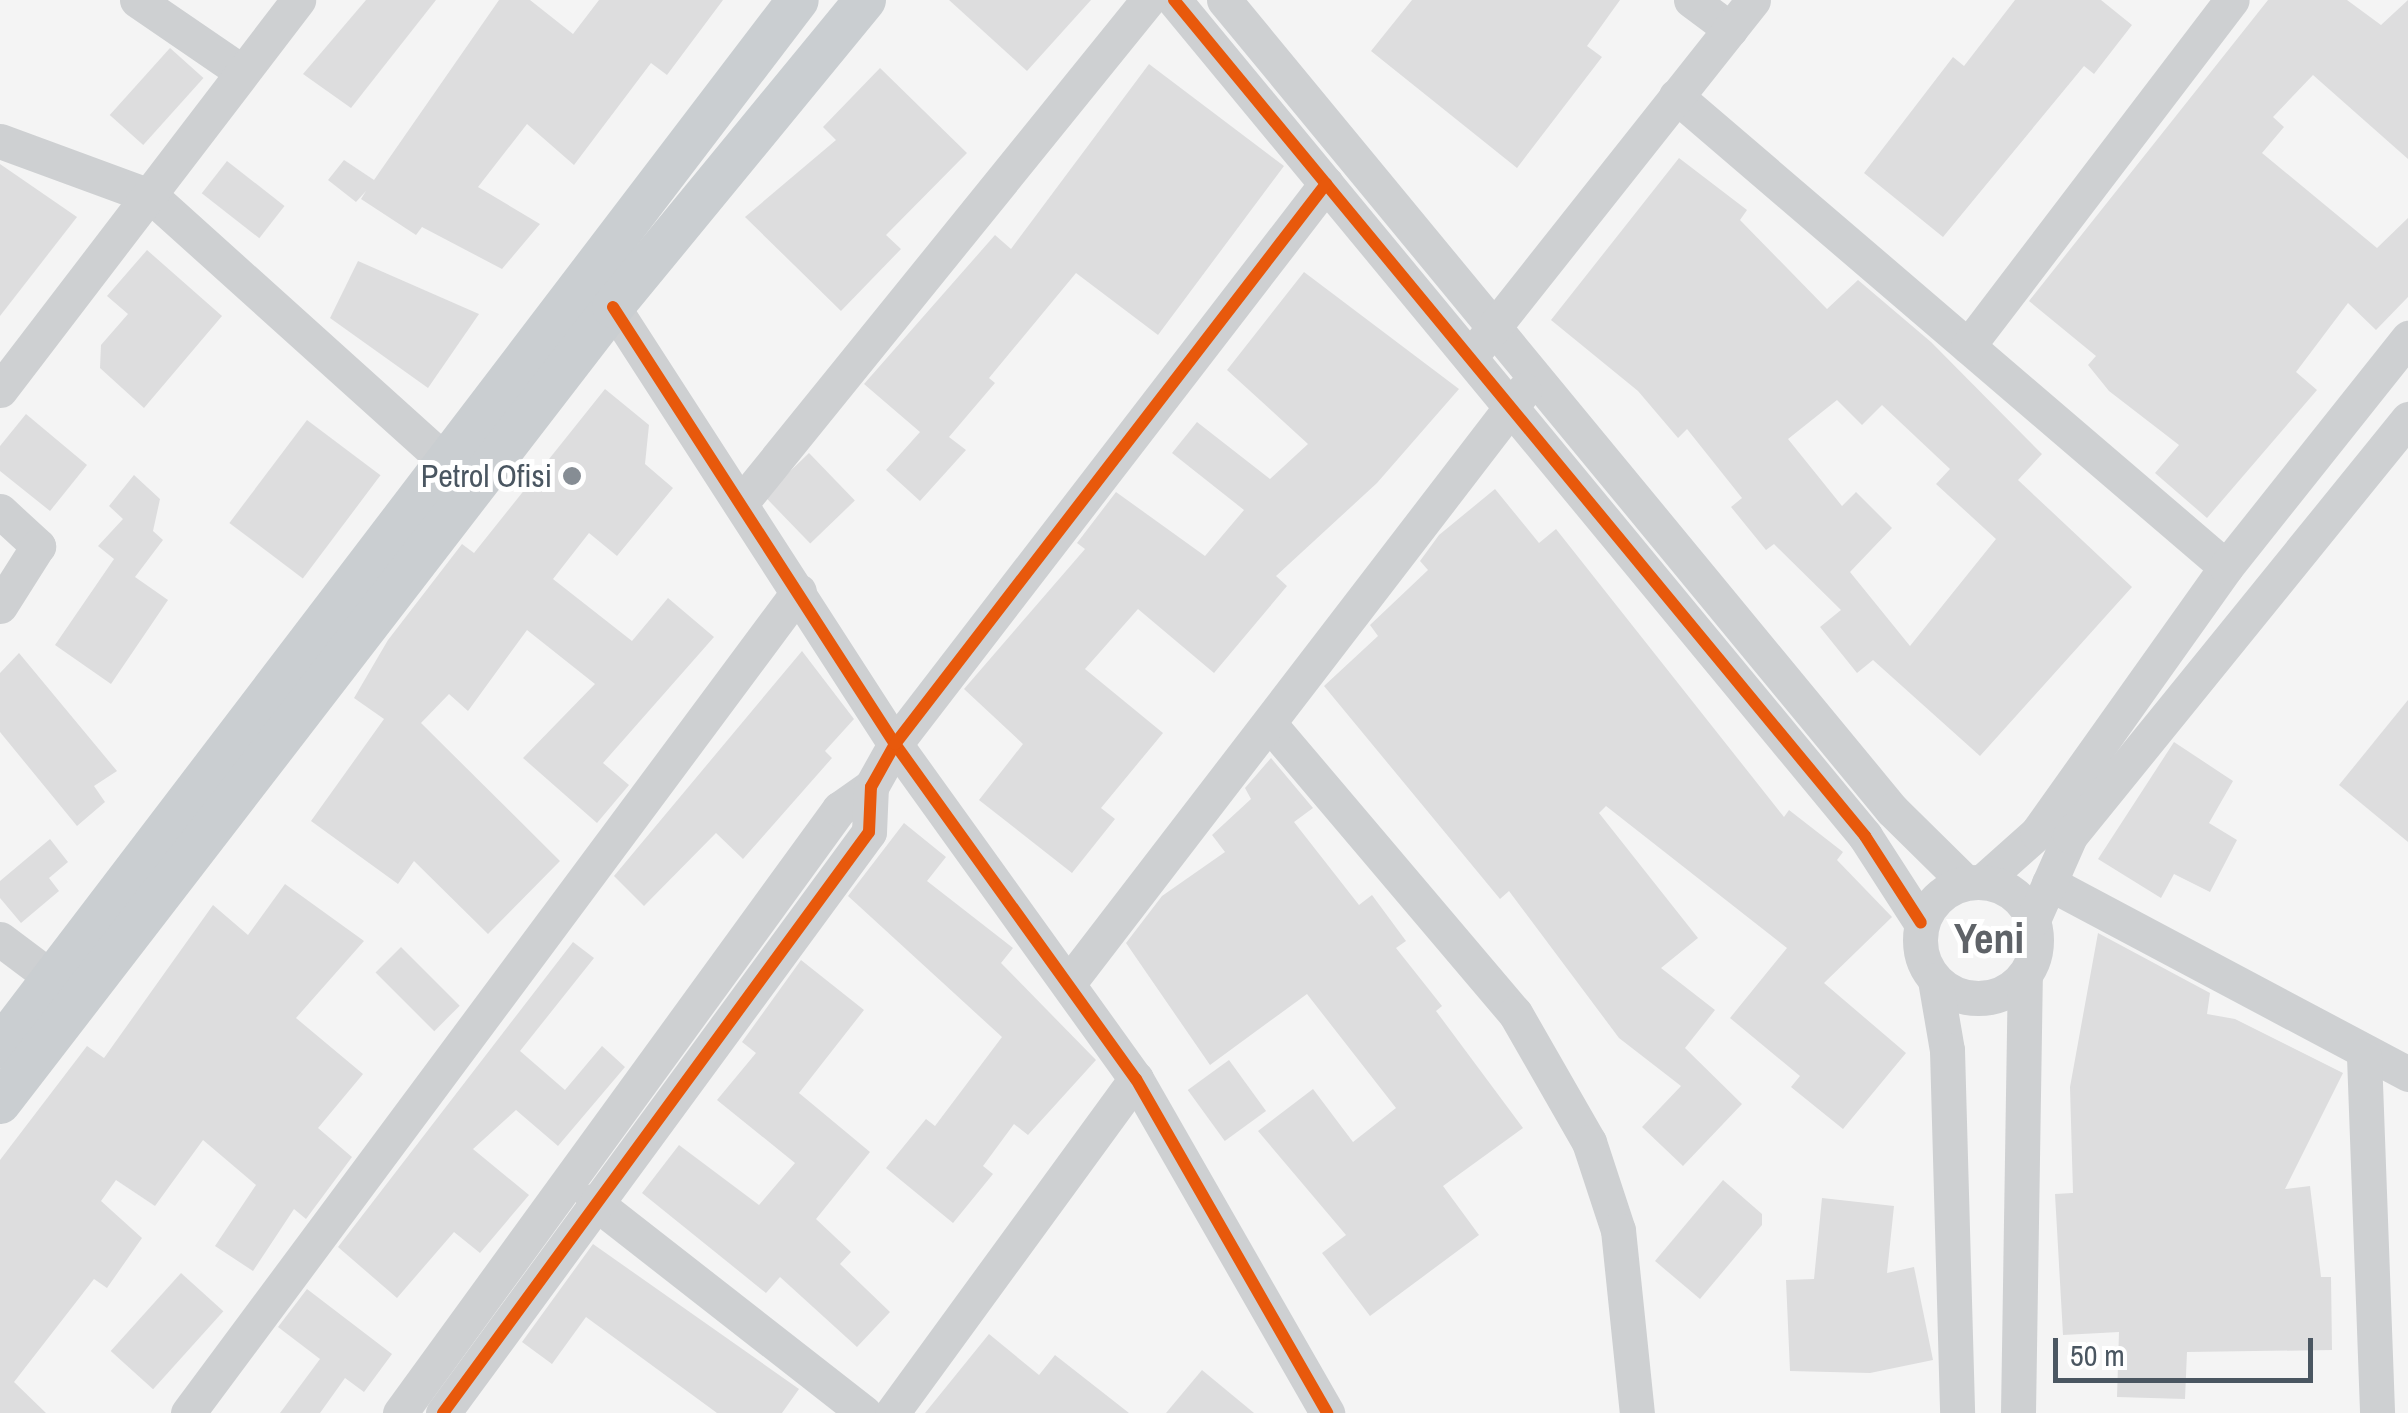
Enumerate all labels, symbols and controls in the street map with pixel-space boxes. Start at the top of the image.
place label: Petrol Ofisi [421,457,552,495]
marker: Petrol Ofisi [561,465,583,487]
district label: Yeni [1954,913,2024,963]
scale bar [2058,1318,2318,1380]
text: 50 m [2070,1335,2125,1375]

